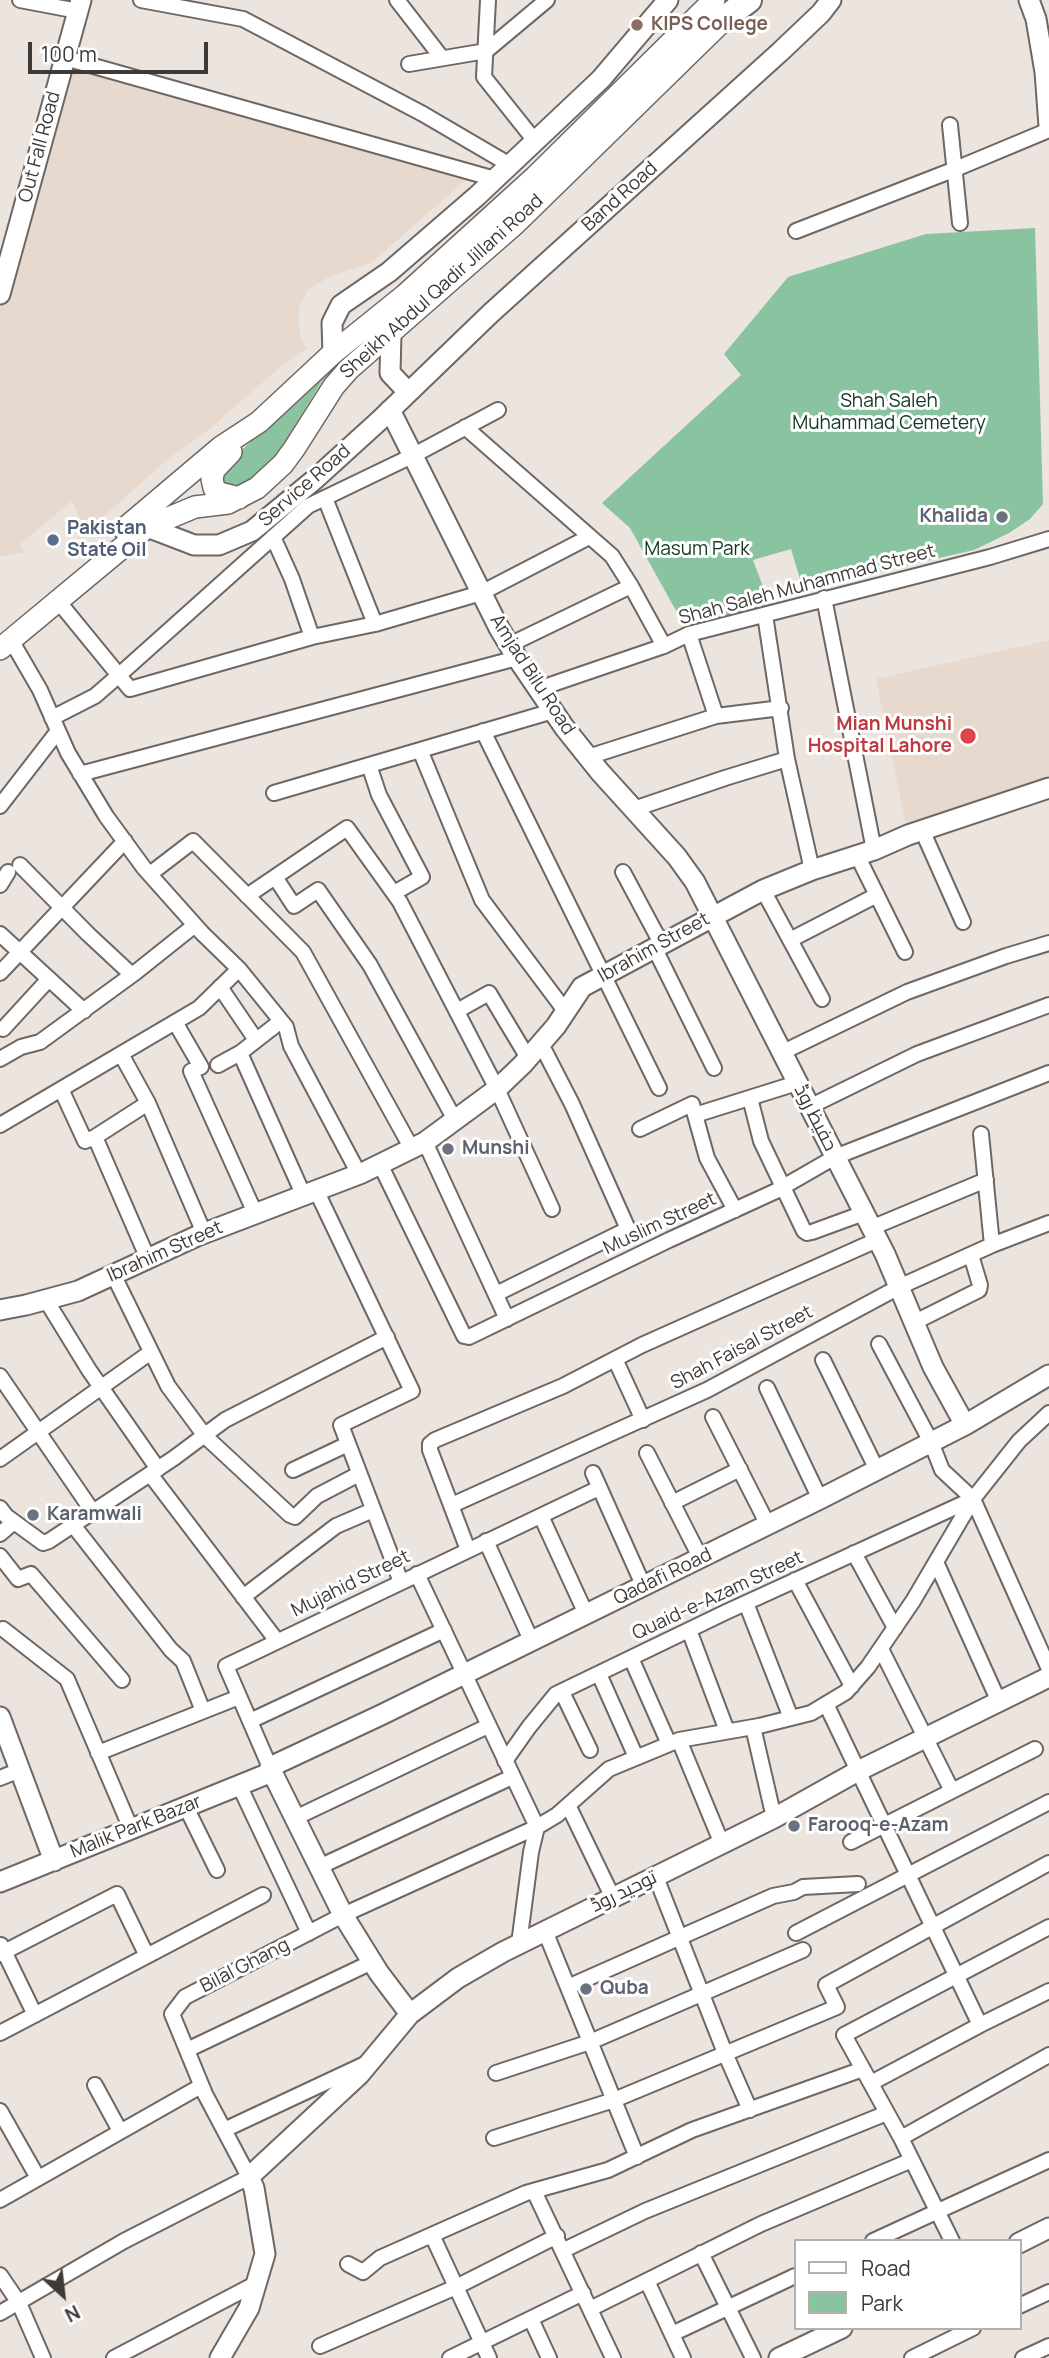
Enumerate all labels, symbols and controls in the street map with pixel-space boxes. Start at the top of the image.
place label: KIPS College [651,14,768,36]
marker: KIPS College [629,17,645,33]
scale bar [32,28,212,72]
text: 100 m [41,40,97,68]
street label: Out Fall Road [14,89,66,205]
street label: Band Road [578,157,662,237]
street label: Sheikh Abdul Qadir Jillani Road [336,190,548,384]
park label: Shah Saleh Muhammad Cemetery [792,391,986,435]
street label: Service Road [255,440,355,532]
place label: Khalida [920,506,988,528]
marker: Khalida [994,509,1010,525]
place label: Pakistan State Oil [67,518,147,562]
marker: Pakistan State Oil [45,532,61,548]
park label: Masum Park [644,539,750,561]
street label: Shah Saleh Muhammad Street [676,540,938,630]
street label: Amjad Bilu Road [485,610,579,740]
place label: Mian Munshi Hospital Lahore [808,714,952,758]
marker: Mian Munshi Hospital Lahore [958,726,978,746]
street label: Ibrahim Street [594,908,714,988]
street label: حفیظ روڈ [789,1081,841,1155]
place label: Munshi [462,1138,530,1160]
marker: Munshi [440,1141,456,1157]
street label: Muslim Street [600,1188,720,1260]
street label: Ibrahim Street [104,1216,226,1288]
street label: Shah Faisal Street [667,1301,817,1395]
place label: Karamwali [47,1504,142,1526]
marker: Karamwali [25,1507,41,1523]
street label: Qadafi Road [610,1543,716,1611]
street label: Mujahid Street [288,1545,414,1623]
street label: Quaid-e-Azam Street [629,1546,807,1646]
street label: Malik Park Bazar [67,1790,205,1864]
place label: Farooq-e-Azam [808,1815,948,1837]
marker: Farooq-e-Azam [786,1818,802,1834]
street label: توحید روڈ [587,1866,661,1918]
street label: Bilal Ghang [197,1934,293,1998]
place label: Quba [600,1978,649,2000]
marker: Quba [578,1981,594,1997]
legend [794,2239,1021,2330]
text: Road [861,2254,911,2282]
north arrow [28,2260,98,2330]
text: Park [861,2289,903,2317]
text: N [61,2299,85,2328]

